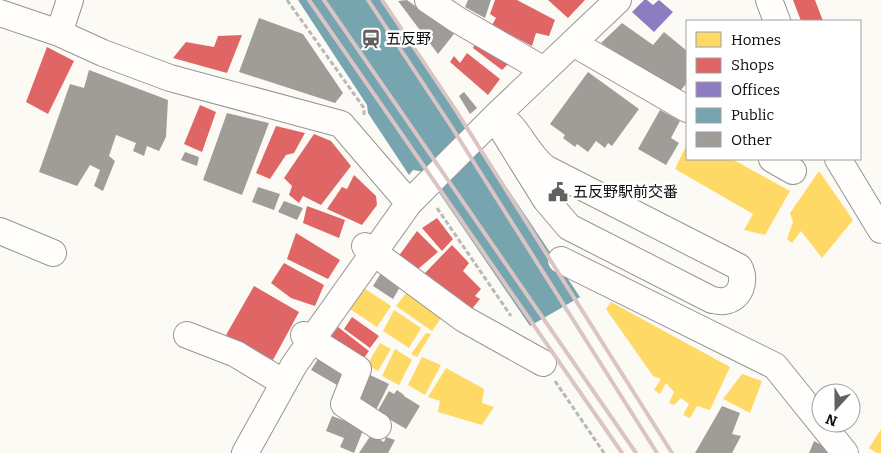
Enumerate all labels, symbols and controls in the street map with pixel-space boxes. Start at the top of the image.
legend [686,20,861,160]
station icon: 五反野 [360,28,382,50]
place label: 五反野 [386,30,431,48]
text: Homes [731,31,781,49]
text: Shops [731,56,774,74]
text: Offices [731,81,780,99]
text: Public [731,106,775,124]
text: Other [731,131,772,149]
public building icon: 五反野駅前交番 [547,181,569,203]
place label: 五反野駅前交番 [573,183,678,201]
north arrow [811,383,861,433]
text: N [823,410,840,430]

